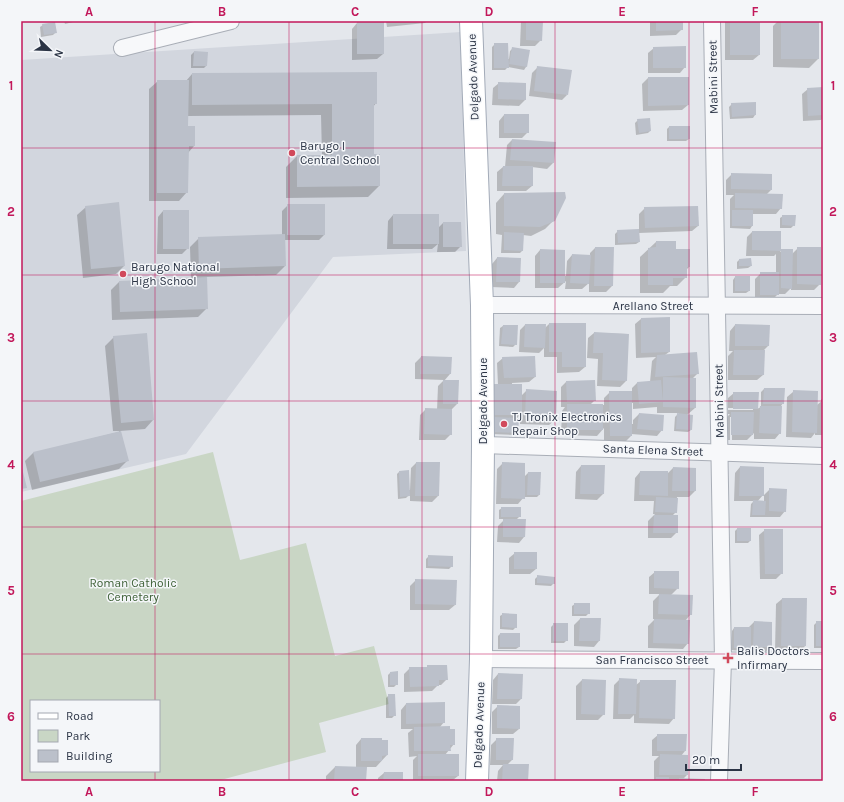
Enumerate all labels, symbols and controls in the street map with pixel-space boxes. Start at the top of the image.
text: A [85,4,93,19]
text: B [218,4,226,19]
text: C [351,4,359,19]
text: D [485,4,494,19]
text: E [618,4,626,19]
text: F [751,4,759,19]
north arrow [30,30,70,70]
street label: Delgado Avenue [464,33,482,121]
street label: Mabini Street [705,39,721,114]
text: N [51,48,66,60]
text: 1 [9,78,13,93]
text: 1 [831,78,835,93]
place label: Barugo I Central School [300,139,380,167]
marker: Barugo I Central School [287,148,297,158]
text: 2 [7,204,15,219]
text: 2 [829,204,837,219]
place label: Barugo National High School [131,260,220,288]
marker: Barugo National High School [118,269,128,279]
street label: Arellano Street [613,299,694,313]
text: 3 [7,330,15,345]
text: 3 [829,330,837,345]
street label: Delgado Avenue [476,358,490,444]
street label: Mabini Street [711,363,727,438]
place label: TJ Tronix Electronics Repair Shop [512,410,622,438]
marker: TJ Tronix Electronics Repair Shop [499,419,509,429]
street label: Santa Elena Street [602,441,704,459]
text: 4 [7,457,15,472]
text: 4 [829,457,837,472]
park label: Roman Catholic Cemetery [89,576,177,604]
text: 5 [7,583,15,598]
text: 5 [829,583,837,598]
place label: Balis Doctors Infirmary [737,644,810,672]
marker: Balis Doctors Infirmary [722,652,734,664]
street label: San Francisco Street [595,653,709,667]
street label: Delgado Avenue [470,681,488,769]
legend [30,700,160,772]
text: 6 [7,709,15,724]
text: Road [66,709,94,723]
text: 6 [829,709,837,724]
text: Park [66,729,91,743]
scale bar [686,746,741,772]
text: Building [66,749,113,763]
text: 20 m [692,753,720,767]
text: A [85,784,93,799]
text: B [218,784,226,799]
text: C [351,784,359,799]
text: D [485,784,494,799]
text: E [618,784,626,799]
text: F [751,784,759,799]

